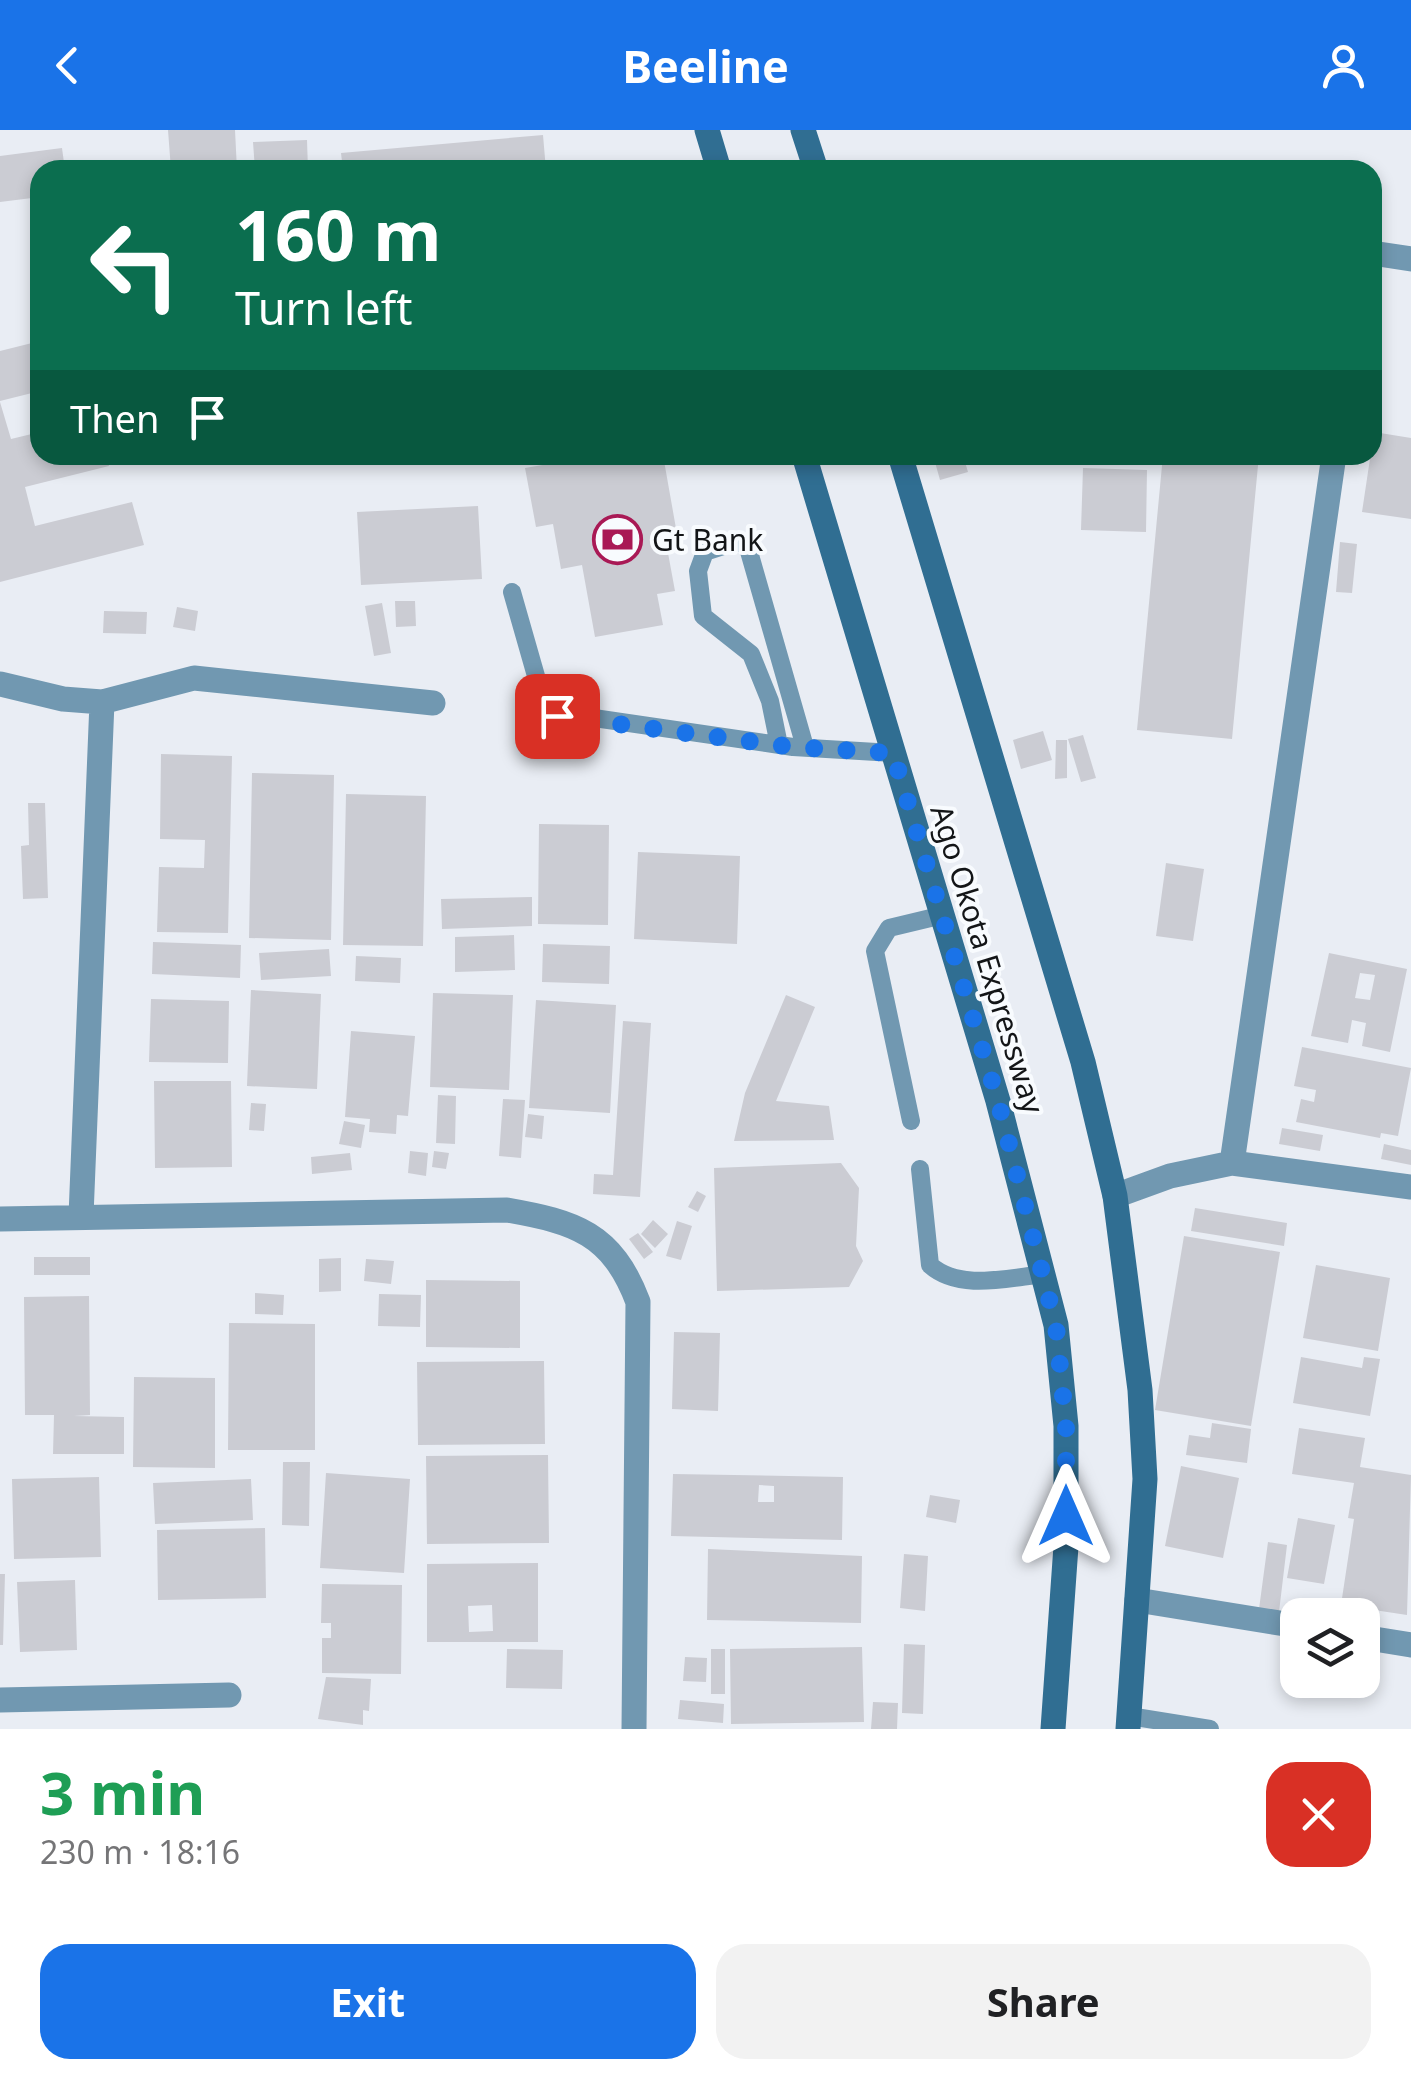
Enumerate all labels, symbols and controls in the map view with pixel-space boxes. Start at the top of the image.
text: Beeline [622,35,789,96]
icon: back [40,38,95,93]
icon: person [1316,38,1371,93]
text: 160 m [235,186,442,282]
icon: left [70,200,200,330]
text: Turn left [235,277,412,338]
icon: arrive [180,390,235,445]
text: Then [70,392,160,444]
bank icon: Gt Bank [591,513,643,565]
place label: Gt Bank [652,519,763,560]
pin [515,674,600,759]
icon: arrive [530,689,585,744]
street label: Ago Okota Expressway [921,800,1055,1119]
position arrow [1014,1464,1118,1568]
map controls [1280,1598,1380,1698]
button: layers [1280,1598,1380,1698]
text: 3 min [40,1751,205,1833]
button: close [1266,1762,1371,1867]
text: 230 m · 18:16 [40,1830,240,1873]
button: Exit [40,1944,696,2059]
button: Share [716,1944,1371,2059]

